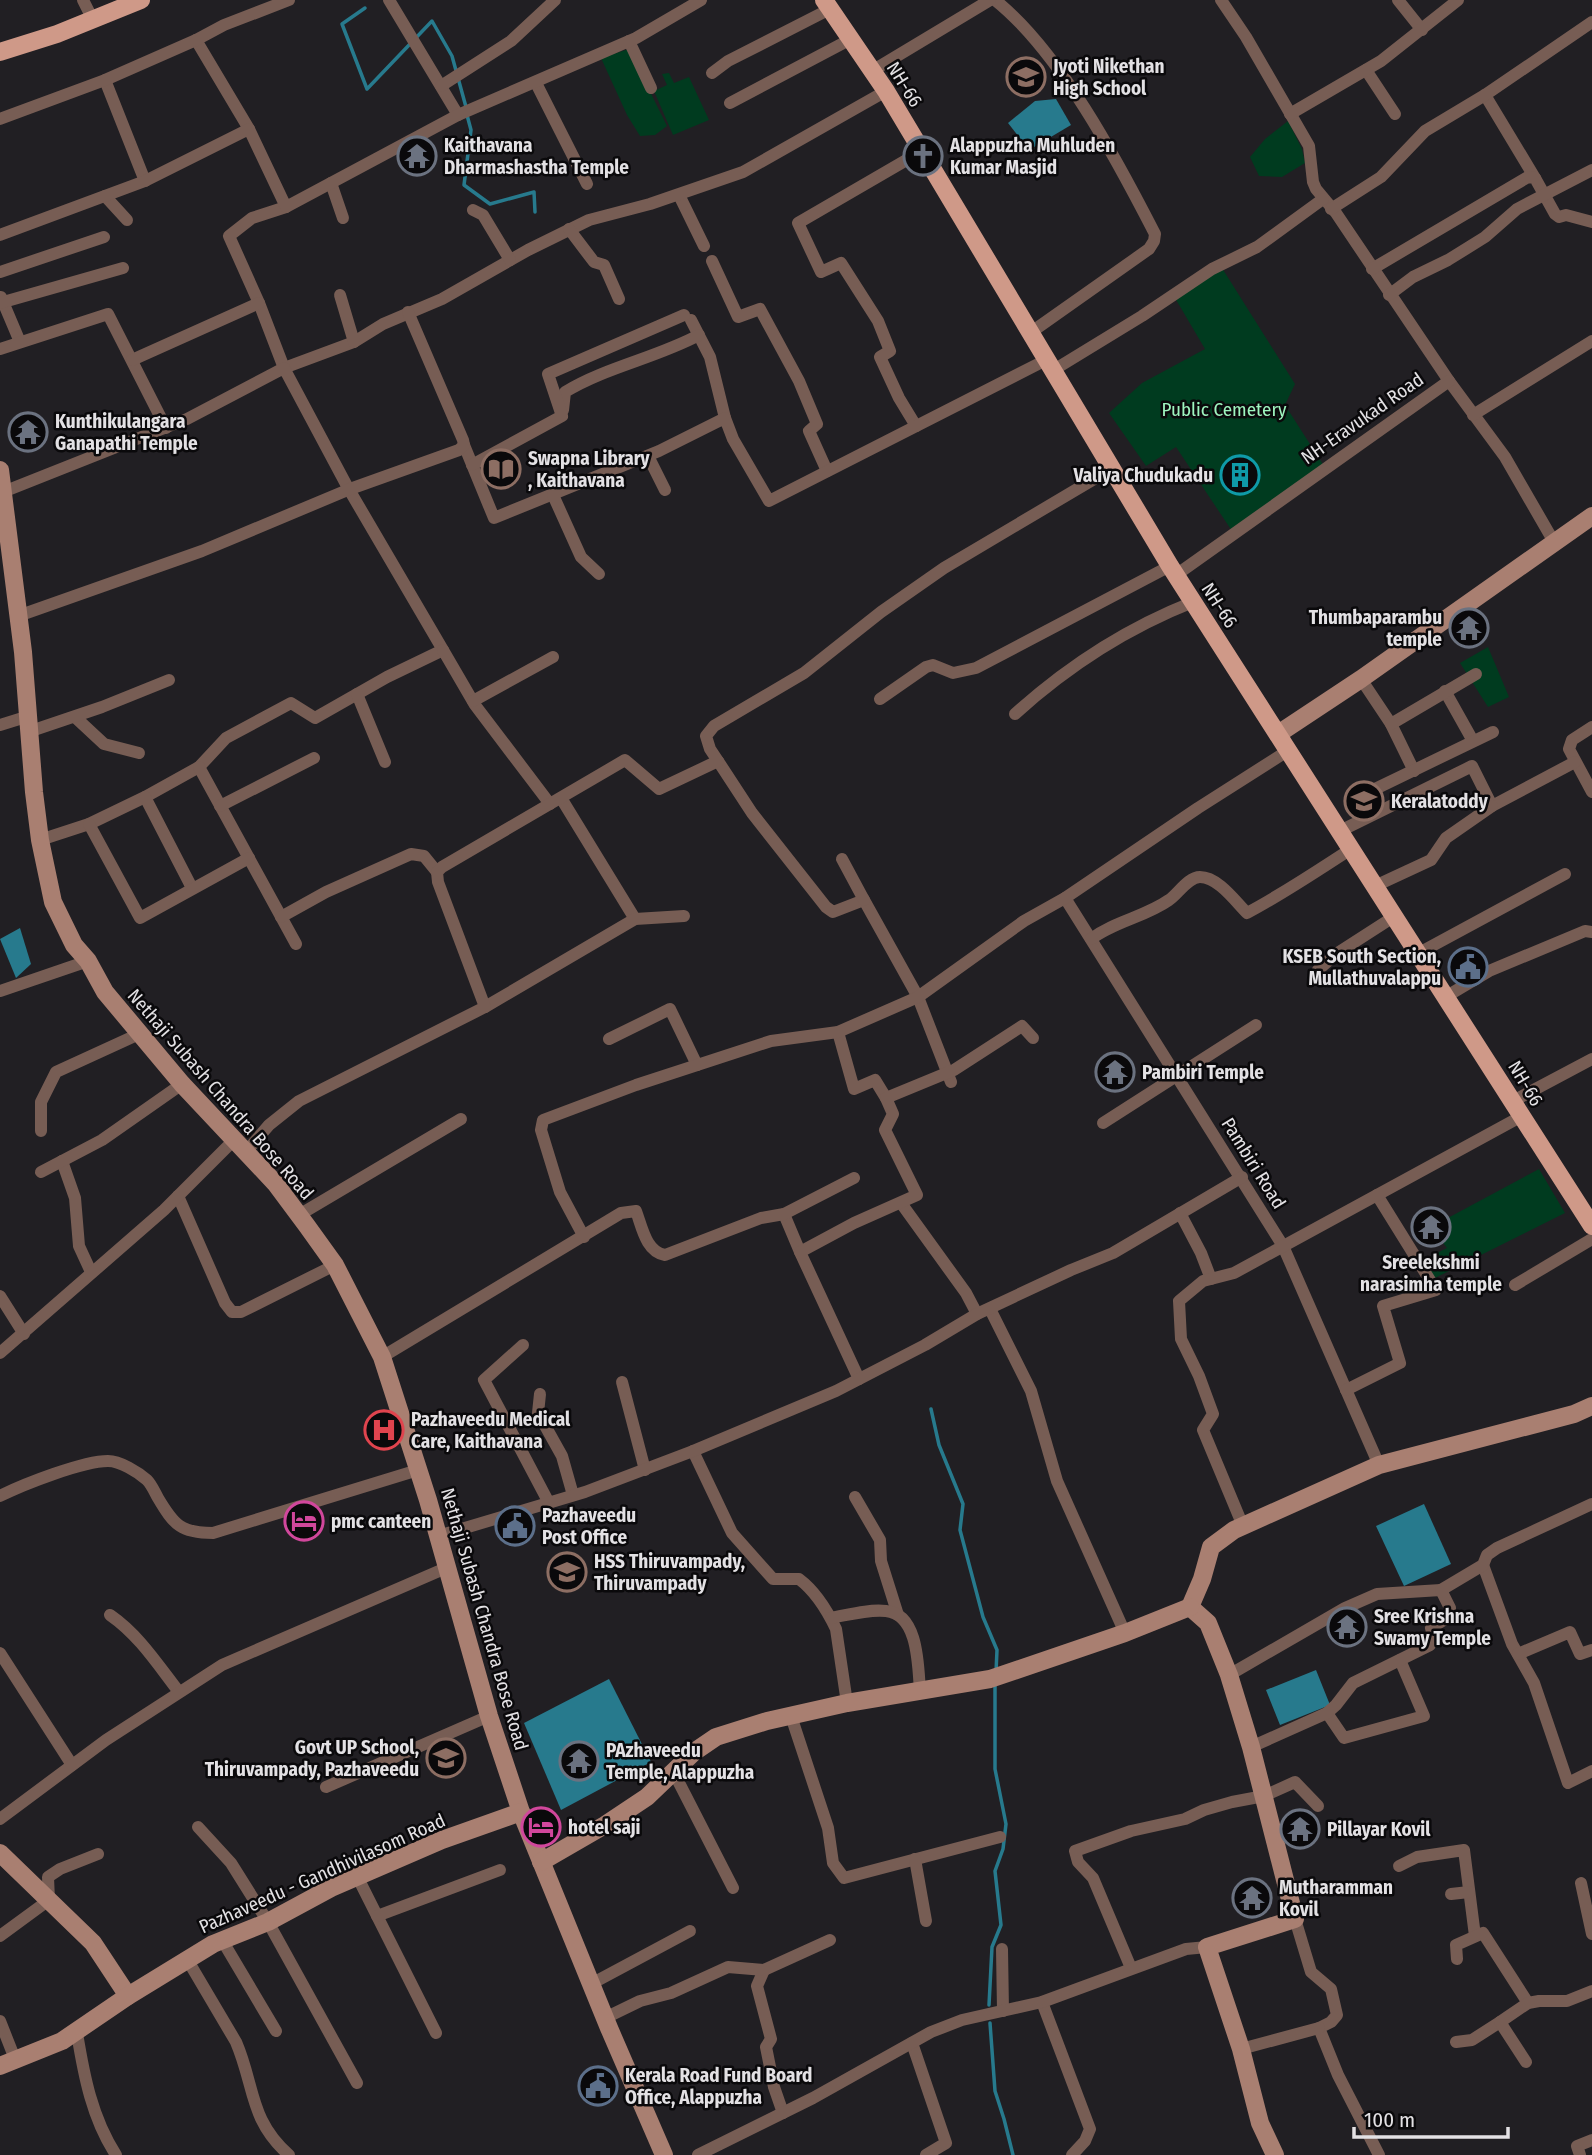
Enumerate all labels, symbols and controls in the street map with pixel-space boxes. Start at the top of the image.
place label: Jyoti Nikethan High School [1052,55,1165,100]
school or university icon: Jyoti Nikethan High School [1005,56,1047,98]
street label: NH-66 [882,57,927,111]
place label: Kaithavana Dharmashastha Temple [444,134,629,179]
place label: Alappuzha Muhluden Kumar Masjid [949,134,1115,179]
temple icon: Kaithavana Dharmashastha Temple [396,135,438,177]
church icon: Alappuzha Muhluden Kumar Masjid [902,135,944,177]
street label: NH-Eravukad Road [1297,368,1428,469]
park label: Public Cemetery [1161,398,1287,421]
place label: Kunthikulangara Ganapathi Temple [55,410,198,455]
temple icon: Kunthikulangara Ganapathi Temple [7,411,49,453]
place label: Swapna Library , Kaithavana [528,447,651,492]
library icon: Swapna Library , Kaithavana [480,448,522,490]
building icon: Valiya Chudukadu [1219,454,1261,496]
place label: Valiya Chudukadu [1073,464,1213,487]
street label: NH-66 [1197,579,1243,632]
place label: Thumbaparambu temple [1309,606,1442,651]
temple icon: Thumbaparambu temple [1448,607,1490,649]
school or university icon: Keralatoddy [1343,780,1385,822]
place label: Keralatoddy [1391,790,1489,813]
place label: KSEB South Section, Mullathuvalappu [1282,945,1441,990]
public building icon: KSEB South Section, Mullathuvalappu [1447,946,1489,988]
street label: Nethaji Subash Chandra Bose Road [123,984,319,1204]
temple icon: Pambiri Temple [1094,1051,1136,1093]
street label: NH-66 [1503,1056,1548,1110]
place label: Pambiri Temple [1142,1061,1264,1084]
street label: Pambiri Road [1217,1113,1291,1213]
temple icon: Sreelekshmi narasimha temple [1410,1206,1452,1248]
place label: Sreelekshmi narasimha temple [1360,1251,1502,1296]
place label: Pazhaveedu Medical Care, Kaithavana [411,1408,571,1453]
hospital icon: Pazhaveedu Medical Care, Kaithavana [363,1409,405,1451]
street label: Nethaji Subash Chandra Bose Road [436,1485,533,1753]
hotel icon: pmc canteen [283,1500,325,1542]
place label: Pazhaveedu Post Office [542,1504,636,1549]
public building icon: Pazhaveedu Post Office [494,1505,536,1547]
place label: pmc canteen [331,1510,431,1533]
place label: HSS Thiruvampady, Thiruvampady [594,1550,745,1595]
school or university icon: HSS Thiruvampady, Thiruvampady [546,1551,588,1593]
place label: Sree Krishna Swamy Temple [1374,1605,1491,1650]
temple icon: Sree Krishna Swamy Temple [1326,1606,1368,1648]
place label: Govt UP School, Thiruvampady, Pazhaveedu [205,1736,419,1781]
school or university icon: Govt UP School, Thiruvampady, Pazhaveedu [425,1737,467,1779]
place label: PAzhaveedu Temple, Alappuzha [606,1739,754,1784]
temple icon: PAzhaveedu Temple, Alappuzha [558,1740,600,1782]
hotel icon: hotel saji [520,1806,562,1848]
temple icon: Pillayar Kovil [1279,1808,1321,1850]
street label: Pazhaveedu - Gandhivilasom Road [196,1809,449,1938]
place label: hotel saji [568,1816,641,1839]
place label: Pillayar Kovil [1327,1818,1431,1841]
place label: Mutharamman Kovil [1279,1876,1393,1921]
temple icon: Mutharamman Kovil [1231,1877,1273,1919]
place label: Kerala Road Fund Board Office, Alappuzha [625,2064,812,2109]
public building icon: Kerala Road Fund Board Office, Alappuzha [577,2065,619,2107]
scale bar [1354,2096,1508,2140]
text: 100 m [1364,2107,1415,2133]

